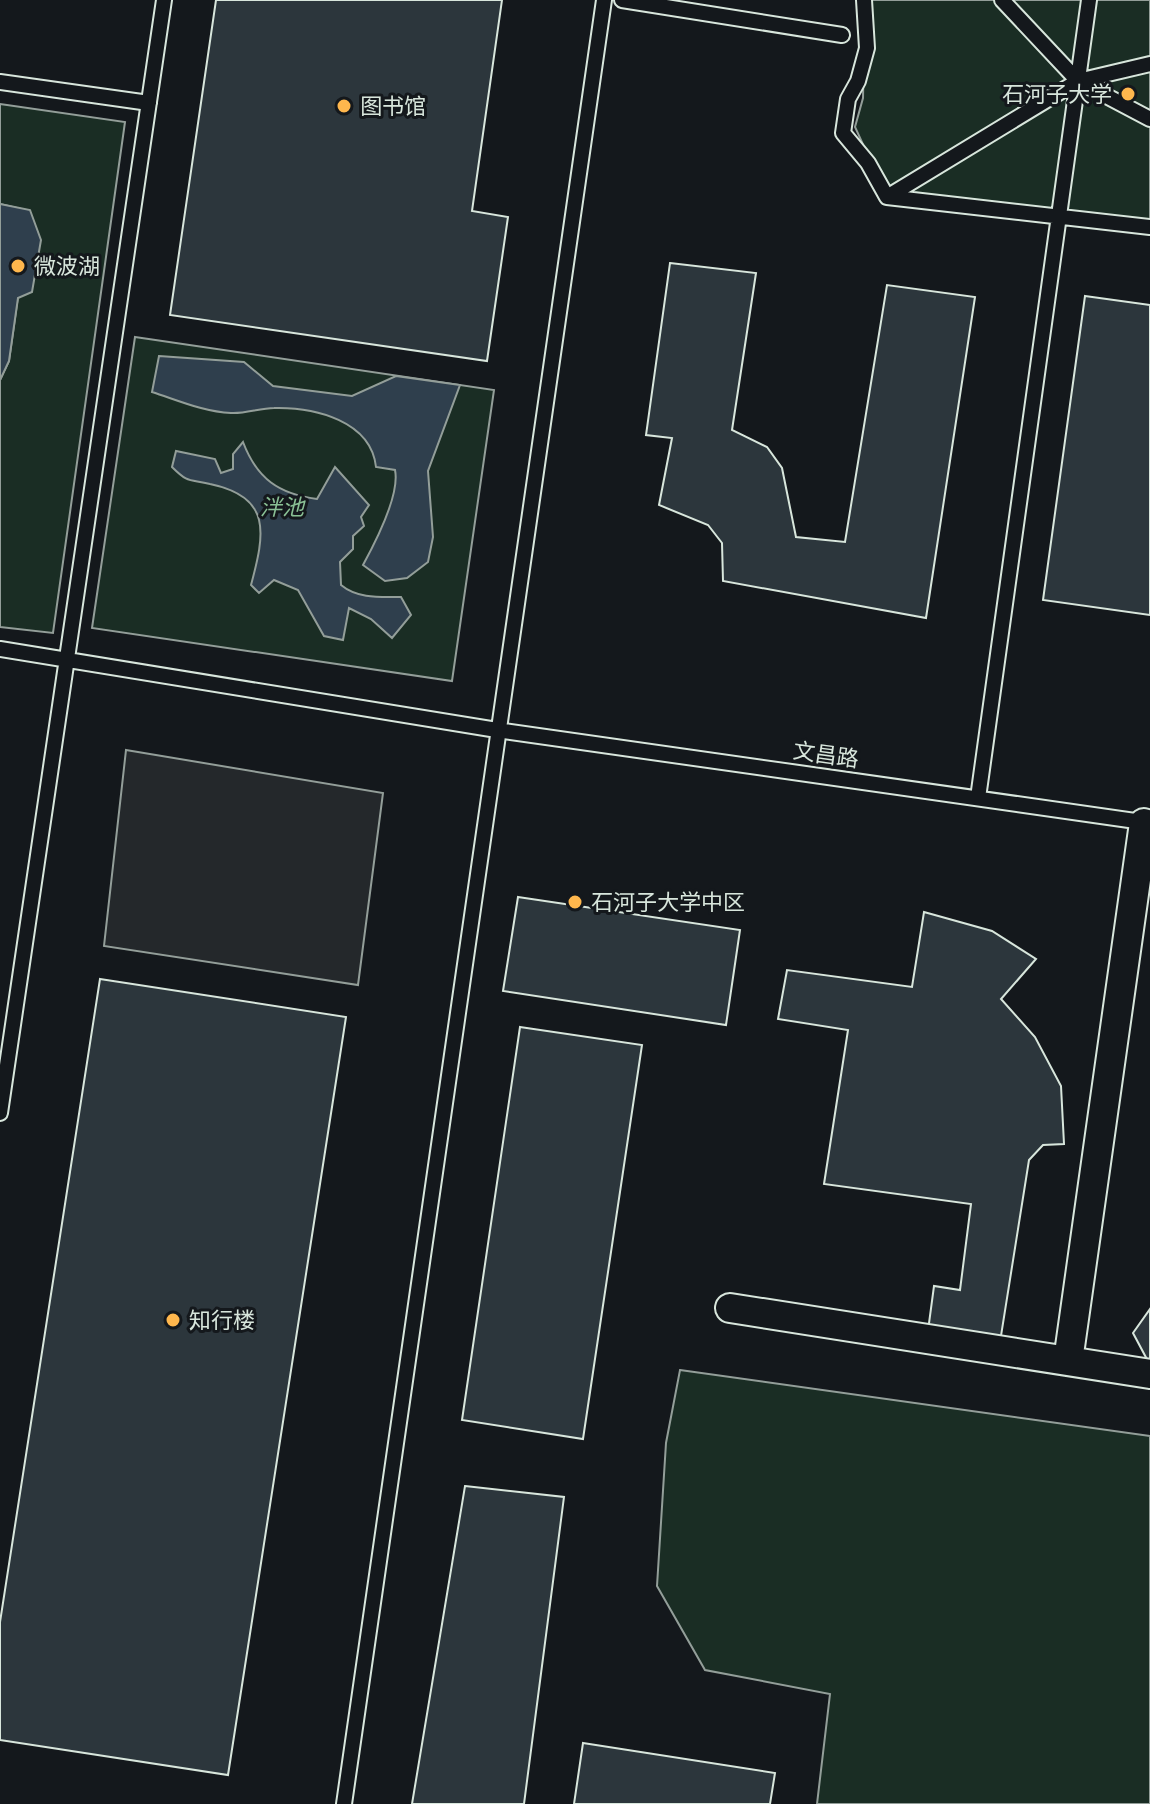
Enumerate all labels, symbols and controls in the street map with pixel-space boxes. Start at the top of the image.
place label: 石河子大学 [1002,81,1112,108]
marker: 石河子大学 [1119,85,1137,103]
place label: 图书馆 [360,93,426,120]
marker: 图书馆 [335,97,353,115]
place label: 微波湖 [34,253,100,280]
marker: 微波湖 [9,257,27,275]
park label: 泮池 [260,494,306,521]
street label: 文昌路 [791,737,861,773]
place label: 石河子大学中区 [591,889,745,916]
marker: 石河子大学中区 [566,893,584,911]
place label: 知行楼 [189,1307,255,1334]
marker: 知行楼 [164,1311,182,1329]

